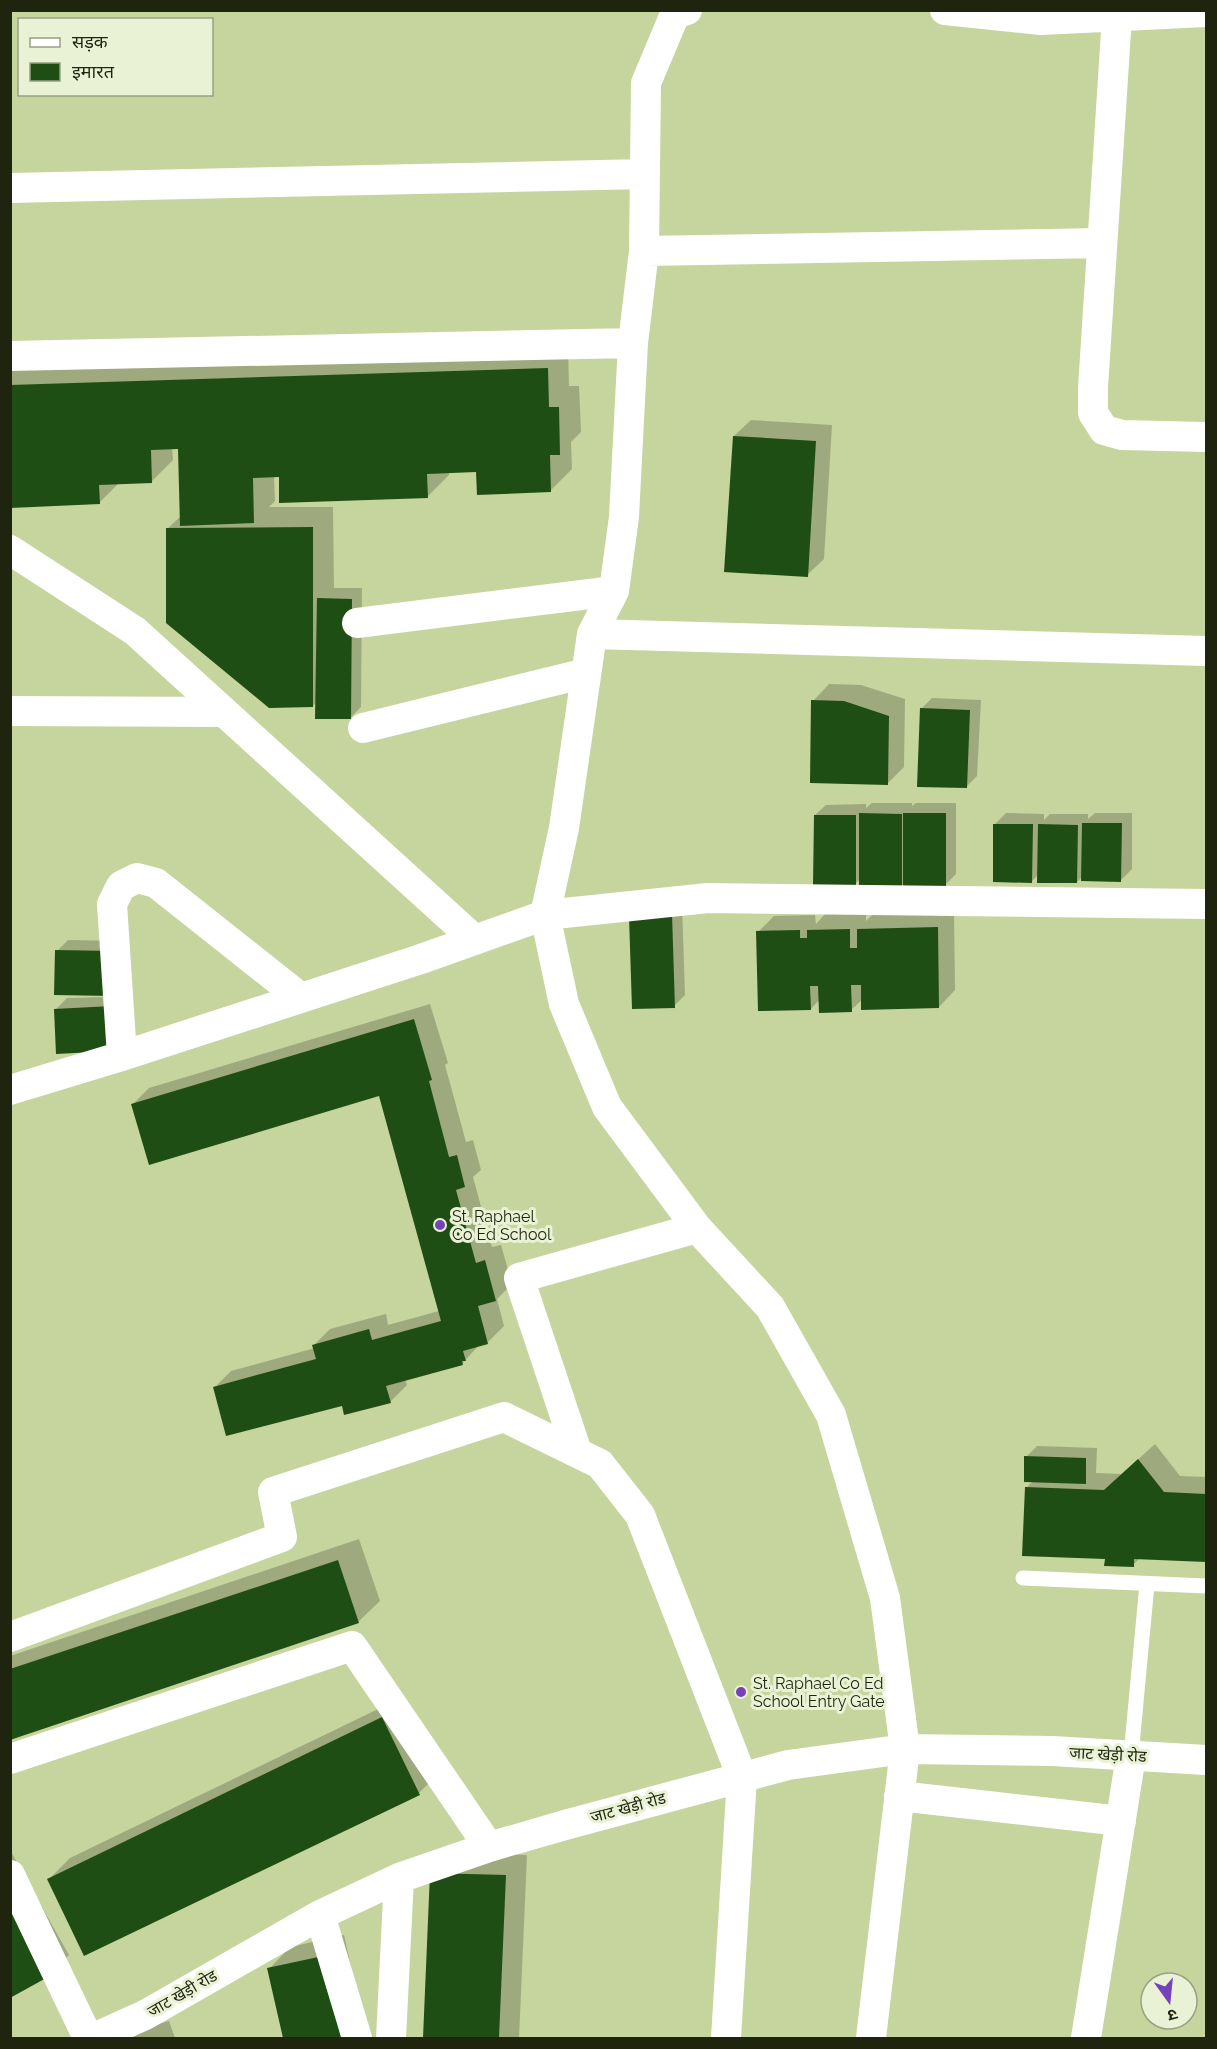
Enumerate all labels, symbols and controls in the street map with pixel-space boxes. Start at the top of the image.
legend [18,18,213,96]
text: सड़क [72,31,109,52]
text: इमारत [72,61,115,82]
place label: St. Raphael Co Ed School [452,1207,552,1244]
marker: St. Raphael Co Ed School [433,1218,447,1232]
place label: St. Raphael Co Ed School Entry Gate [753,1674,885,1711]
marker: St. Raphael Co Ed School Entry Gate [734,1685,748,1699]
street label: जाट खेड़ी रोड [1069,1743,1147,1766]
street label: जाट खेड़ी रोड [588,1788,668,1827]
street label: जाट खेड़ी रोड [144,1966,221,2021]
north arrow [1139,1971,1199,2031]
text: उ [1165,2005,1180,2026]

